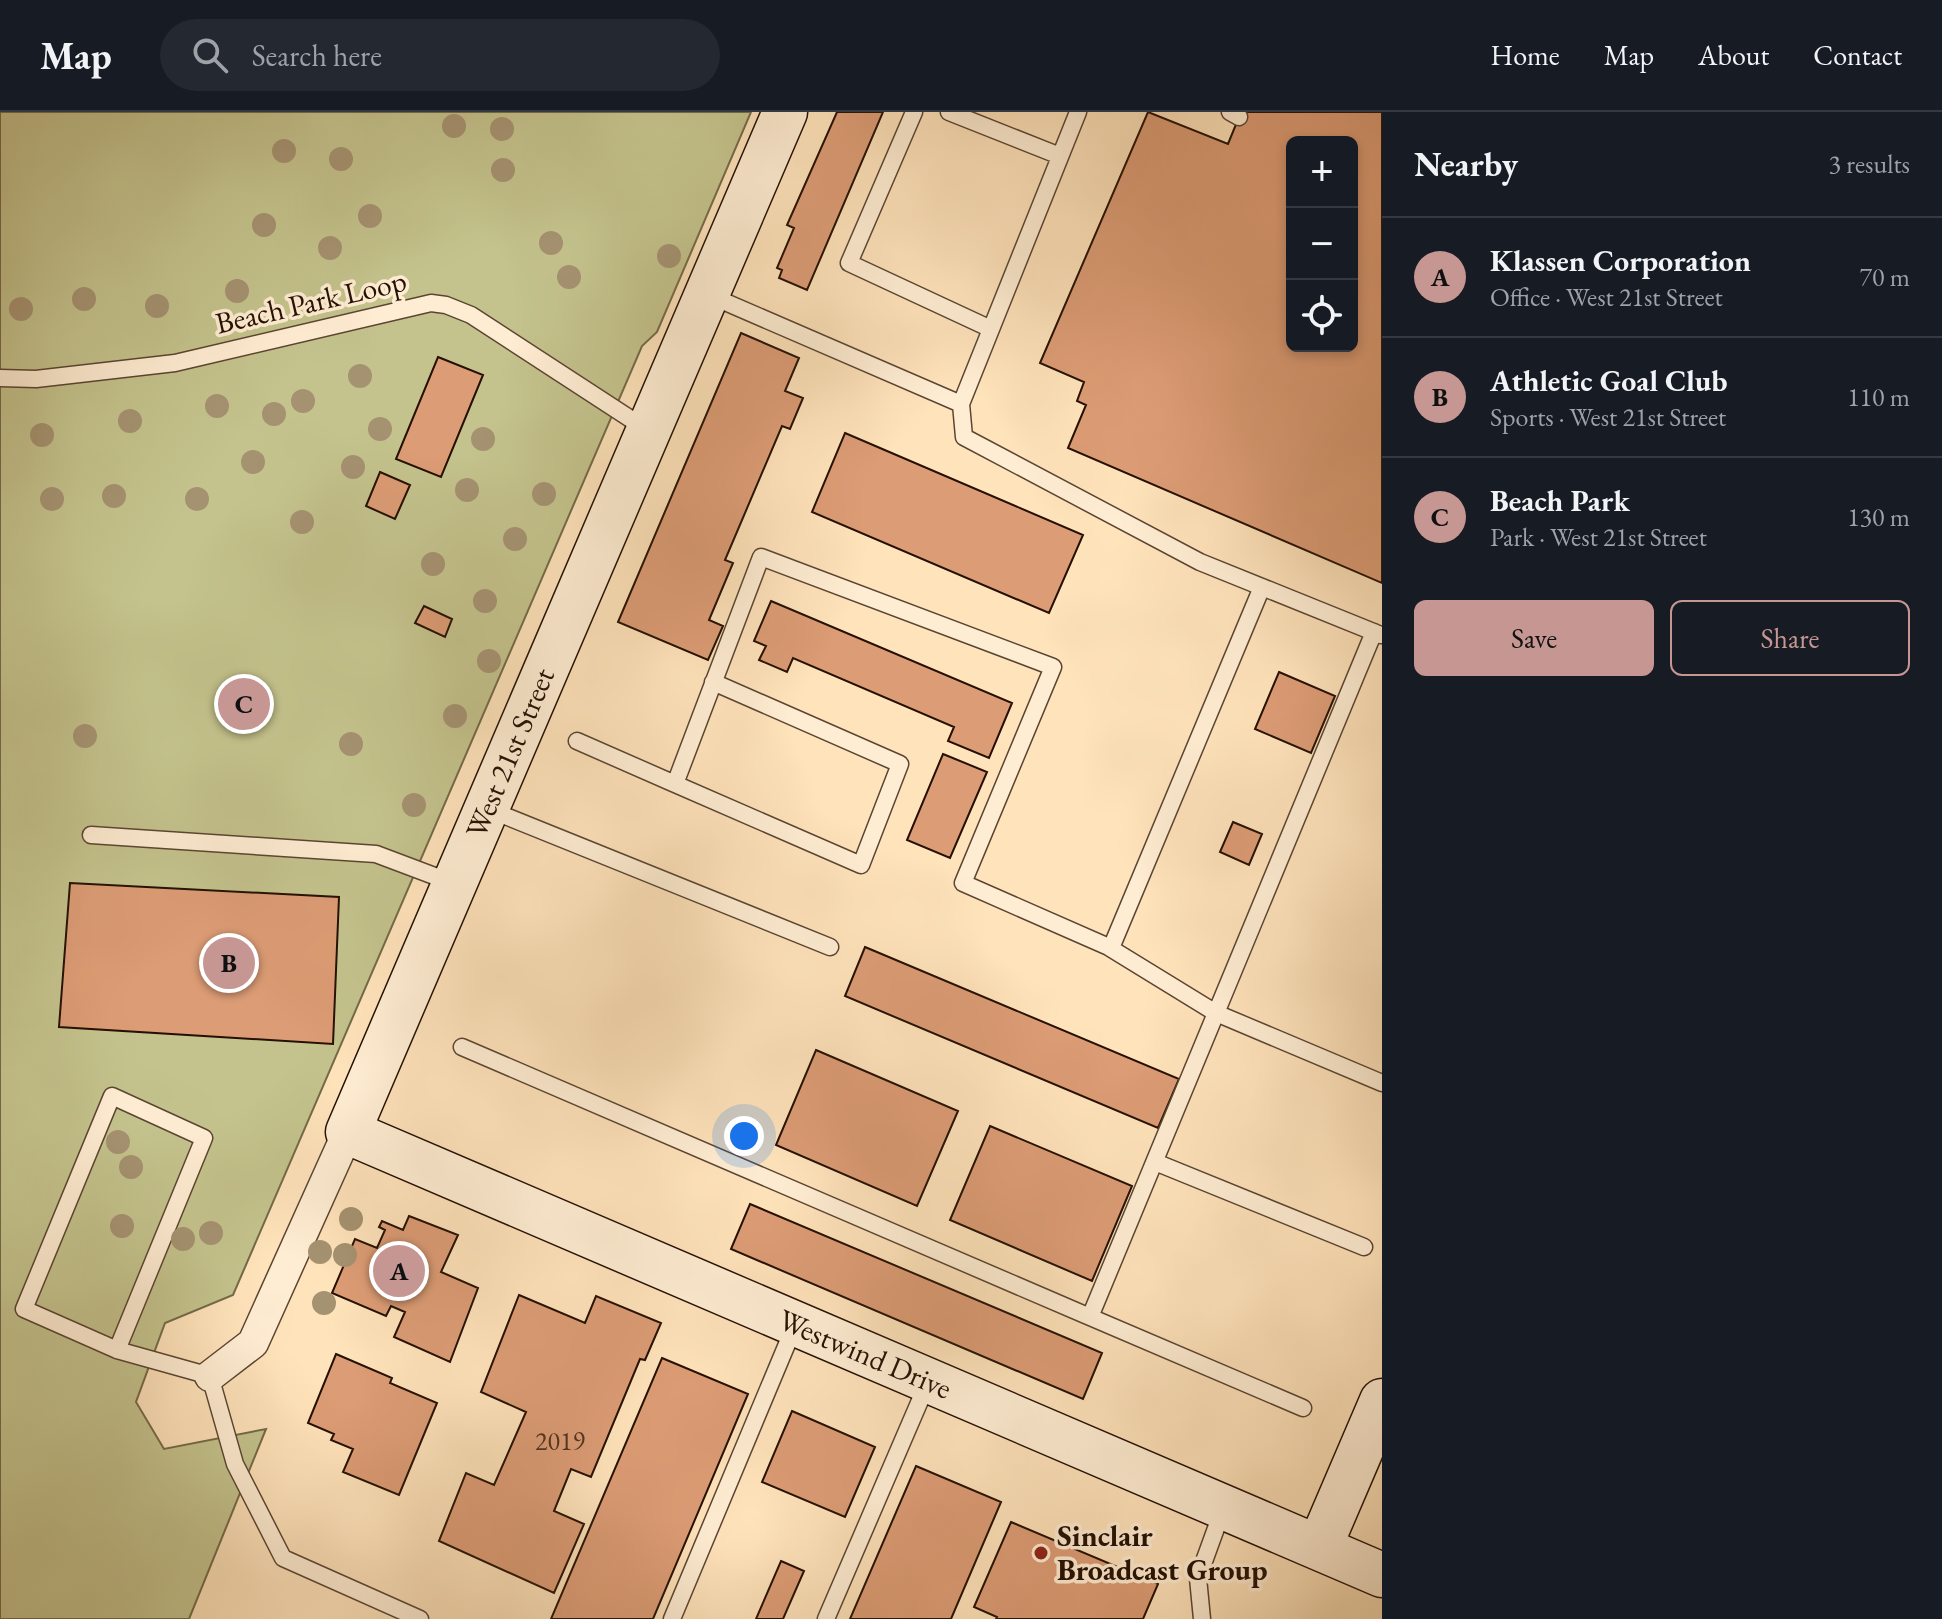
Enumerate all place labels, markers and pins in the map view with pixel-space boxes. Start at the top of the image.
pin: C [218,674,270,734]
pin: B [203,933,255,993]
pin: A [373,1241,425,1301]
place label: Sinclair Broadcast Group [1057,1516,1268,1589]
marker: Sinclair Broadcast Group [1032,1544,1050,1562]

